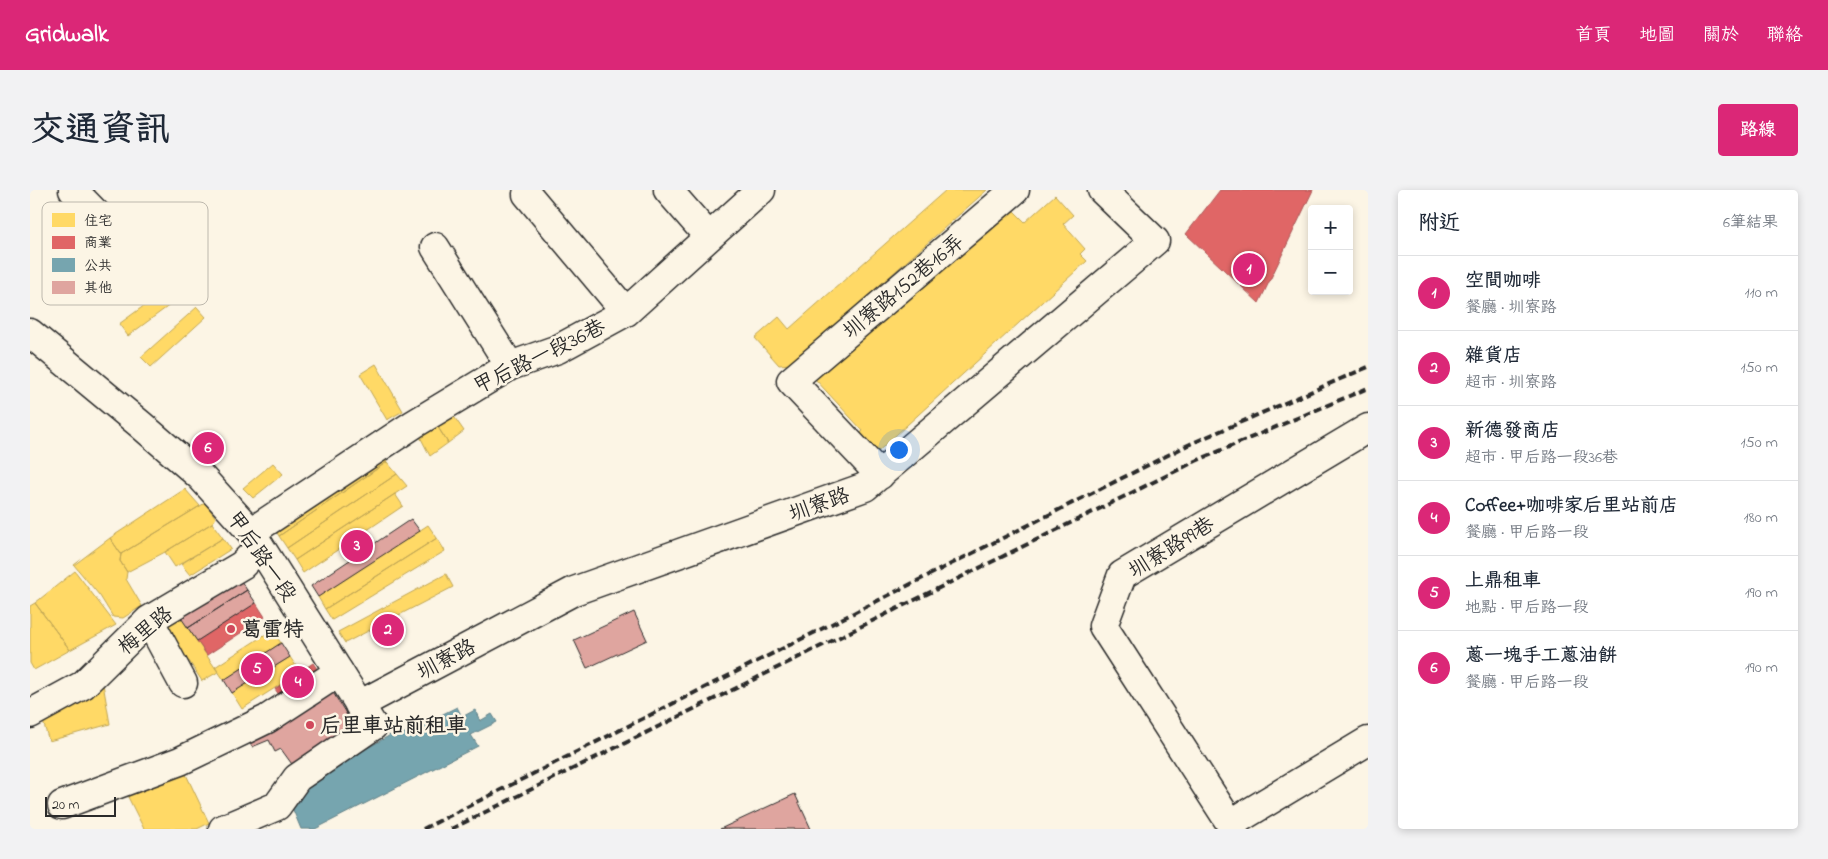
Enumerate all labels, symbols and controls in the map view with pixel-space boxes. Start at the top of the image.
text: Gridwalk [25,18,109,53]
text: 首頁 [1575,23,1611,49]
text: 地圖 [1639,23,1675,49]
text: 關於 [1703,23,1739,49]
text: 聯絡 [1767,23,1803,49]
button: 路線 [1718,104,1798,156]
text: 交通資訊 [30,106,170,157]
legend [42,202,208,305]
map controls [1308,205,1353,295]
button: + [1308,205,1353,250]
text: 附近 [1418,209,1460,239]
text: 住宅 [84,211,112,232]
text: 6筆結果 [1723,211,1778,235]
street label: 圳寮路152巷16弄 [837,228,971,347]
text: 商業 [84,233,112,254]
pin: 1 [1233,250,1265,288]
button: − [1308,250,1353,295]
text: 公共 [84,256,112,277]
text: 空間咖啡 [1465,268,1541,295]
text: 其他 [84,278,112,299]
text: 1 [1431,281,1437,305]
text: 110 m [1744,281,1778,305]
text: 餐廳 · 圳寮路 [1465,296,1556,320]
street label: 甲后路一段36巷 [469,313,611,403]
text: 雜貨店 [1465,343,1522,370]
text: 2 [1430,356,1438,380]
text: 150 m [1740,356,1778,380]
text: 超市 · 圳寮路 [1465,371,1556,395]
text: 新德發商店 [1465,418,1560,445]
pin: 6 [192,429,224,467]
text: 3 [1431,431,1437,455]
text: 150 m [1740,431,1778,455]
your location [886,437,912,463]
text: 超市 · 甲后路一段36巷 [1465,446,1618,470]
street label: 圳寮路 [785,481,854,531]
text: Coffee+咖啡家后里站前店 [1465,493,1678,520]
street label: 甲后路一段 [218,506,303,609]
text: 4 [1431,506,1437,530]
text: 180 m [1744,506,1778,530]
street label: 圳寮路99巷 [1123,510,1221,587]
text: 餐廳 · 甲后路一段 [1465,521,1588,545]
pin: 3 [341,527,373,565]
text: 上鼎租車 [1465,568,1541,595]
text: 5 [1429,581,1439,605]
text: 190 m [1745,581,1778,605]
text: 地點 · 甲后路一段 [1465,596,1588,620]
street label: 梅里路 [112,600,180,663]
pin: 2 [372,611,404,649]
place label: 葛雷特 [241,616,304,646]
marker: 葛雷特 [225,623,237,635]
street label: 圳寮路 [412,633,482,689]
text: 蔥一塊手工蔥油餅 [1465,643,1617,670]
pin: 5 [241,650,273,688]
text: 6 [1430,656,1438,680]
text: 190 m [1745,656,1778,680]
pin: 4 [282,663,314,701]
text: 餐廳 · 甲后路一段 [1465,671,1588,695]
place label: 后里車站前租車 [320,712,467,742]
marker: 后里車站前租車 [304,719,316,731]
scale bar [45,794,116,817]
text: 20 m [52,795,79,816]

